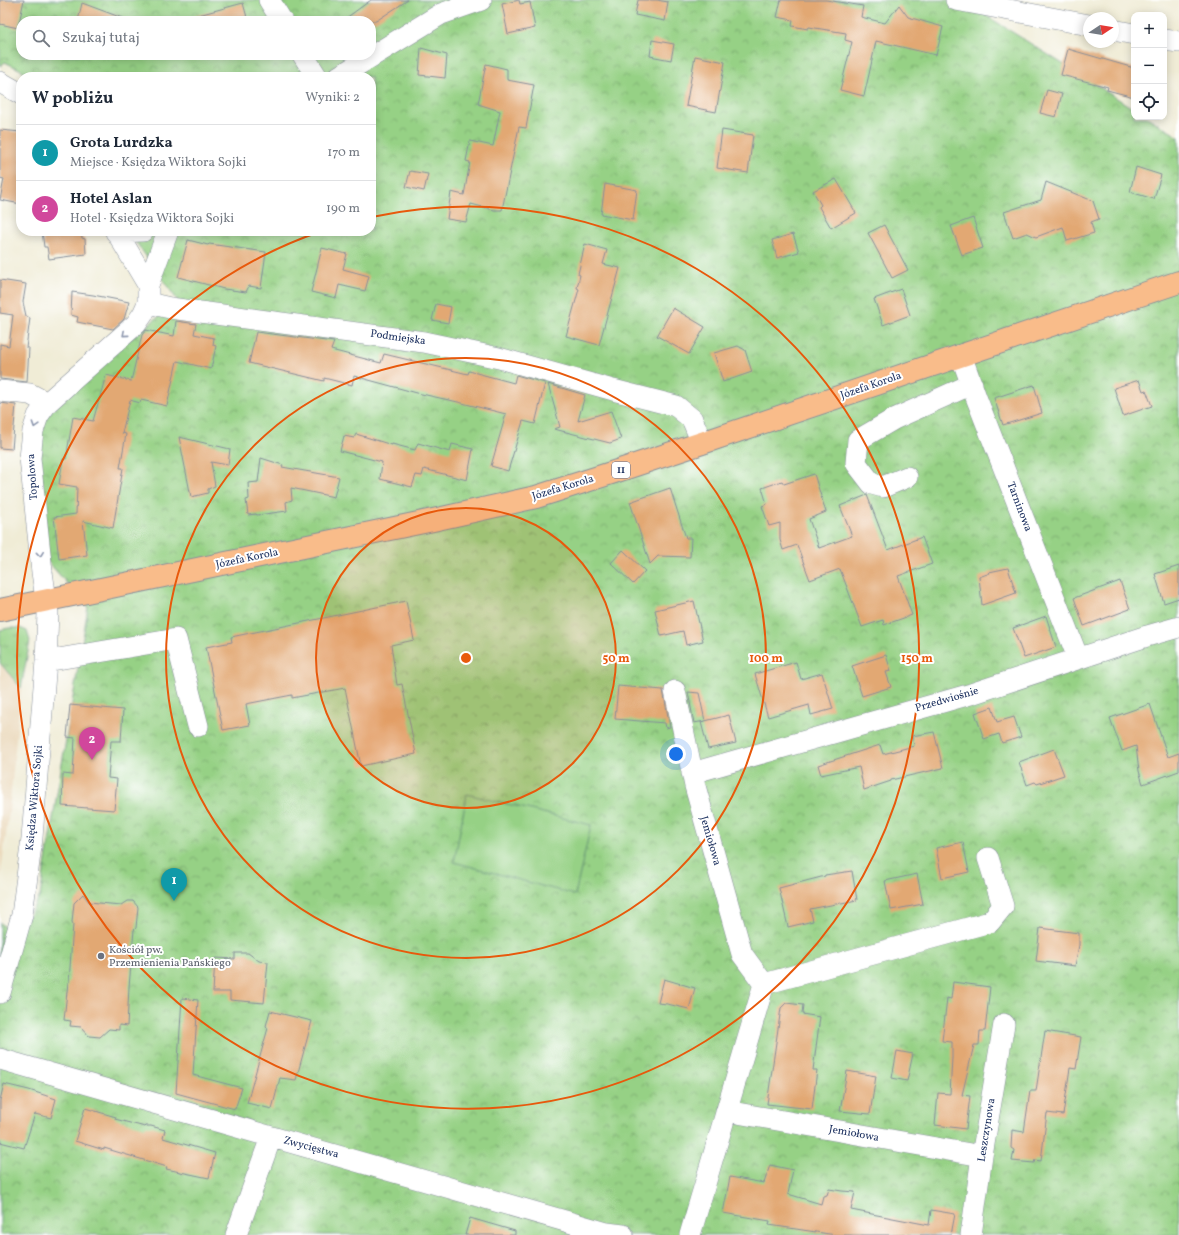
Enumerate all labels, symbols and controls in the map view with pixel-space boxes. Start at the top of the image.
north arrow [1083,12,1119,48]
map controls [1131,12,1167,120]
button: + [1131,12,1167,48]
search box [16,16,376,60]
icon: search [30,27,52,49]
text: Szukaj tutaj [62,28,140,49]
button: − [1131,48,1167,84]
button: locate [1131,84,1167,120]
text: W pobliżu [32,87,113,110]
text: Wyniki: 2 [305,89,360,107]
text: Grota Lurdzka [70,133,173,154]
text: 1 [42,144,48,162]
text: 170 m [327,144,360,162]
text: Miejsce · Księdza Wiktora Sojki [70,154,246,172]
text: Hotel Aslan [70,189,152,210]
text: 2 [42,200,48,218]
text: 190 m [326,200,360,218]
text: Hotel · Księdza Wiktora Sojki [70,210,234,228]
street label: Podmiejska [369,327,427,349]
one-way arrow [122,329,130,336]
street label: Józefa Korola [838,368,904,403]
one-way arrow [31,421,40,428]
street label: Topolowa [24,453,42,501]
road number: 11 [612,462,630,478]
street label: Józefa Korola [530,471,596,504]
street label: Tarninowa [1003,480,1036,534]
street label: Józefa Korola [214,545,280,573]
one-way arrow [35,551,44,557]
centre of rings [459,651,473,665]
text: 50 m [602,651,630,667]
text: 100 m [749,651,783,667]
text: 150 m [901,651,933,667]
street label: Przedwiośnie [913,684,981,716]
pin: 2 [79,727,105,760]
your location [666,744,686,764]
street label: Księdza Wiktora Sojki [23,745,47,851]
street label: Jemiołowa [696,815,724,868]
pin: 1 [161,868,187,901]
place label: Kościół pw. Przemienienia Pańskiego [109,943,231,971]
marker: Kościół pw. Przemienienia Pańskiego [96,951,106,961]
street label: Leszczynowa [975,1097,1000,1163]
street label: Jemiołowa [828,1122,881,1146]
street label: Zwycięstwa [282,1133,341,1163]

